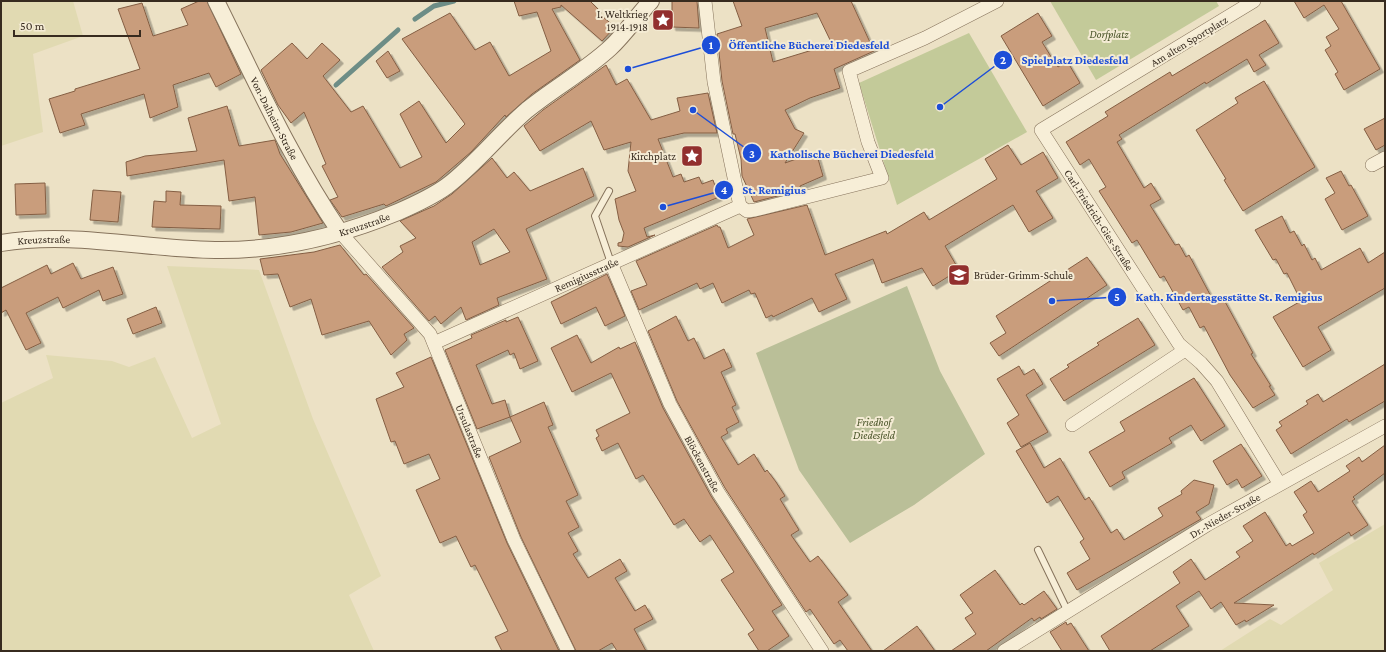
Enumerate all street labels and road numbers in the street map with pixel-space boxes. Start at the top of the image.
street label: Am alten Sportplatz [1148,13,1230,70]
street label: Von-Dalheim-Straße [248,75,301,162]
street label: Carl-Friedrich-Gies-Straße [1062,167,1136,273]
street label: Kreuzstraße [337,210,392,238]
street label: Kreuzstraße [17,233,71,247]
street label: Remigiusstraße [553,255,620,294]
street label: Ursulastraße [453,403,486,460]
street label: Blöckenstraße [682,433,723,494]
street label: Dr.-Nieder-Straße [1187,491,1262,540]

